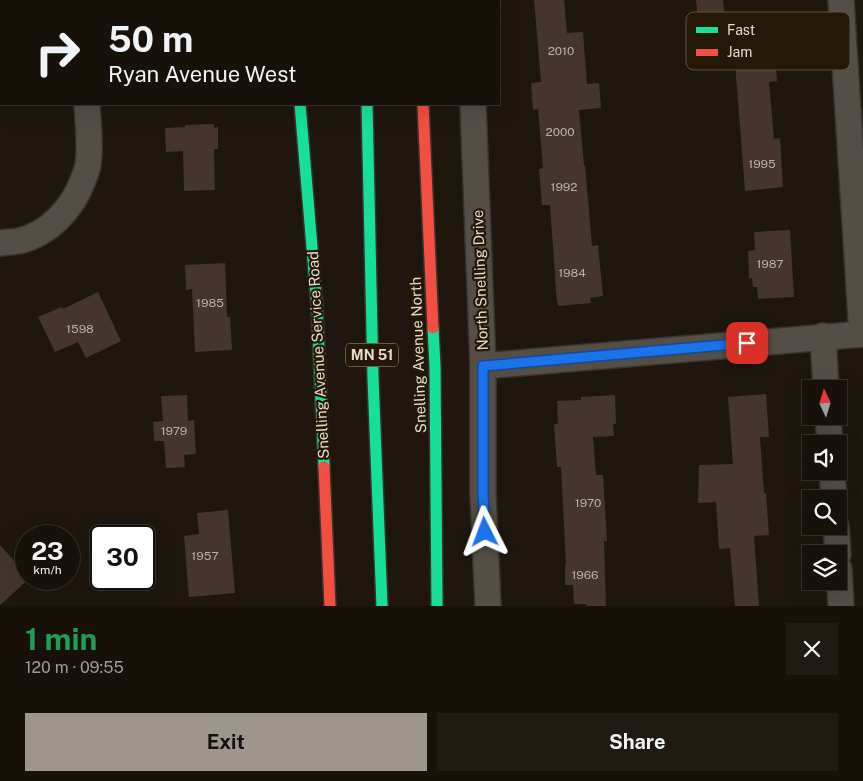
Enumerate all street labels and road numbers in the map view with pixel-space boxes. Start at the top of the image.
street label: North Snelling Drive [469,209,491,351]
street label: Snelling Avenue Service Road [304,251,332,459]
street label: Snelling Avenue North [407,277,429,433]
road number: MN 51 [346,344,398,366]

